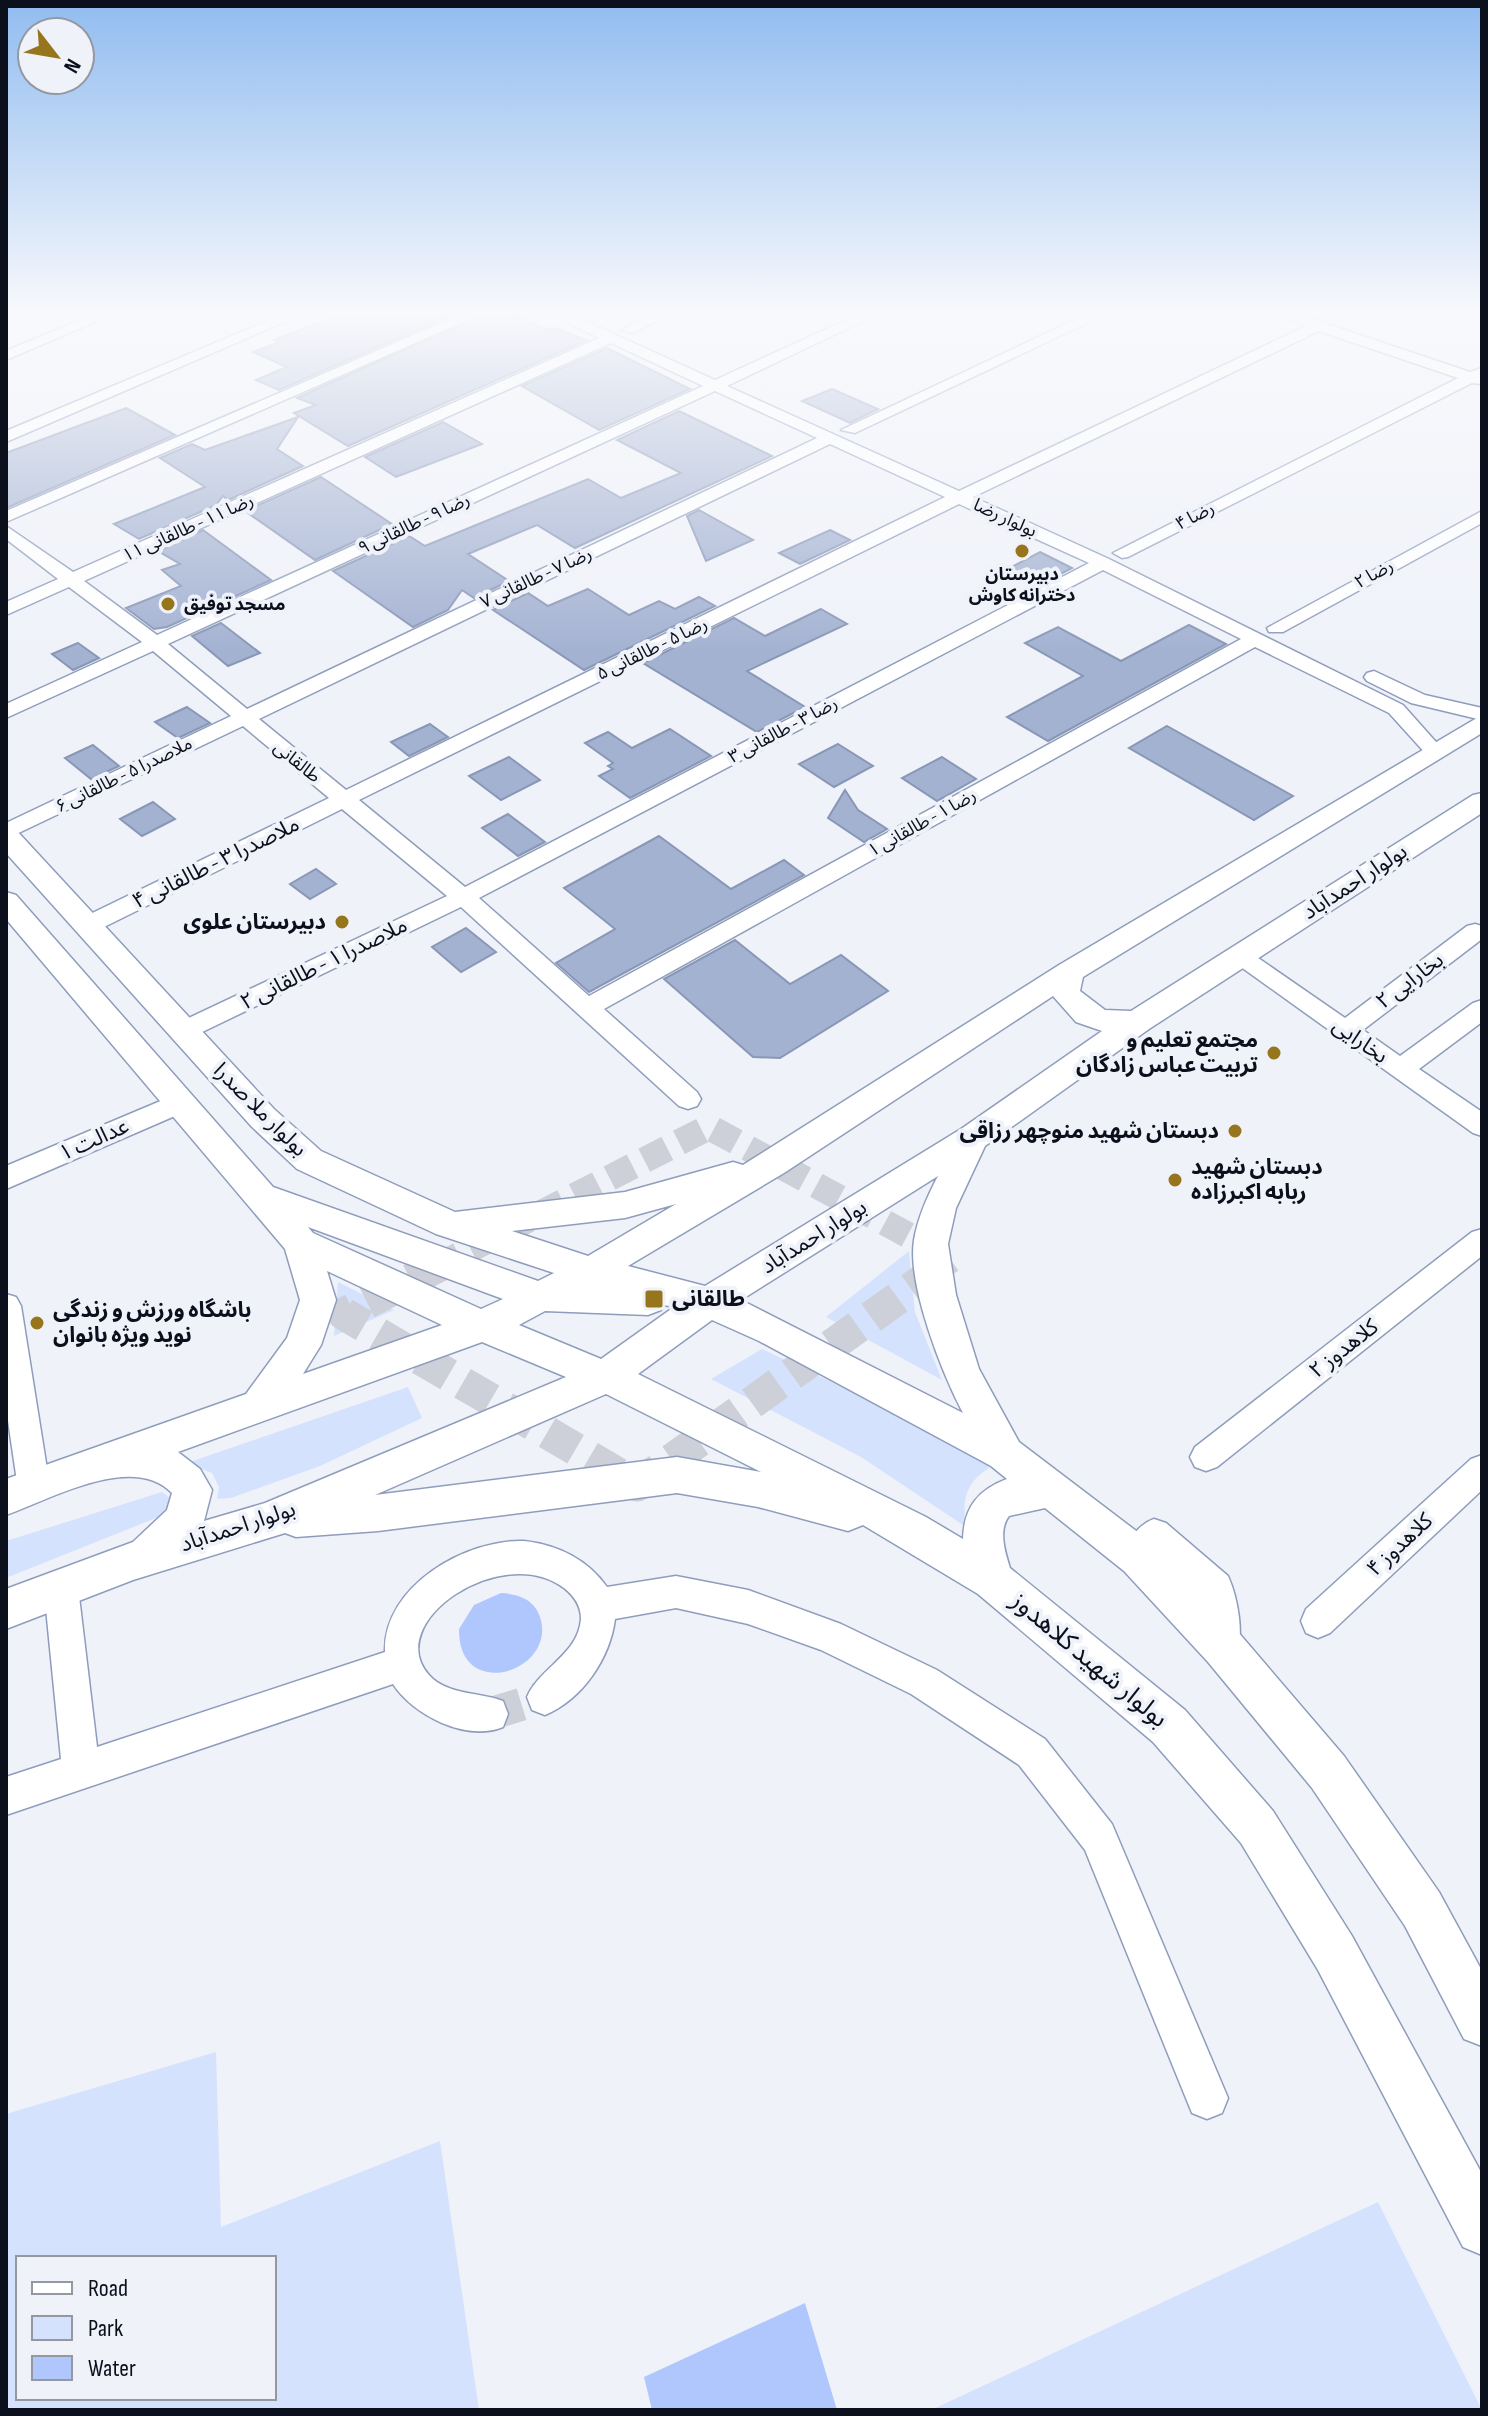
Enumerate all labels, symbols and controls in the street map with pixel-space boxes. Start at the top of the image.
north arrow [16,16,96,96]
text: N [57,54,86,78]
street label: رضا ۹ - طالقانی ۹ [355,489,473,559]
street label: رضا ۱۱ - طالقانی ۱۱ [119,490,257,566]
street label: بولوار رضا [970,494,1040,542]
street label: رضا ۴ [1172,497,1218,535]
marker: دبیرستان دخترانه کاوش [1013,542,1031,560]
street label: رضا ۷ - طالقانی ۷ [477,543,595,613]
street label: رضا ۲ [1351,555,1397,593]
place label: دبیرستان دخترانه کاوش [969,564,1075,606]
place label: مسجد توفیق [184,594,285,615]
marker: مسجد توفیق [159,595,177,613]
street label: رضا ۵ - طالقانی ۵ [593,613,711,685]
street label: رضا ۳ - طالقانی ۳ [725,692,841,768]
street label: ملاصدرا ۵ - طالقانی ۶ [52,733,196,817]
street label: طالقانی [269,737,325,787]
street label: رضا ۱ - طالقانی ۱ [864,785,980,861]
street label: ملاصدرا ۳ - طالقانی ۴ [128,811,304,915]
street label: بولوار احمدآباد [1297,838,1413,926]
place label: دبیرستان علوی [183,909,326,936]
street label: ملاصدرا ۱ - طالقانی ۲ [236,912,412,1016]
marker: دبیرستان علوی [333,913,351,931]
street label: بخارایی ۲ [1371,947,1449,1015]
street label: بخارایی [1327,1012,1393,1070]
place label: مجتمع تعلیم و تربیت عباس زادگان [1076,1027,1258,1079]
marker: مجتمع تعلیم و تربیت عباس زادگان [1265,1044,1283,1062]
street label: بولوار ملا صدرا [207,1057,313,1163]
street label: عدالت ۱ [55,1113,133,1167]
place label: دبستان شهید منوچهر رزاقی [959,1118,1219,1145]
marker: دبستان شهید منوچهر رزاقی [1226,1122,1244,1140]
place label: دبستان شهید ربابه اکبرزاده [1191,1154,1323,1206]
marker: دبستان شهید ربابه اکبرزاده [1166,1171,1184,1189]
street label: بولوار احمدآباد [756,1194,872,1280]
place label: طالقانی [672,1286,745,1313]
marker: طالقانی [643,1288,665,1310]
place label: باشگاه ورزش و زندگی نوید ویژه بانوان [53,1297,252,1349]
street label: کلاهدوز ۲ [1304,1313,1385,1384]
marker: باشگاه ورزش و زندگی نوید ویژه بانوان [28,1314,46,1332]
street label: بولوار احمدآباد [177,1496,299,1558]
street label: کلاهدوز ۴ [1361,1507,1439,1582]
street label: بولوار شهید کلاهدوز [1003,1585,1174,1735]
legend [16,2256,276,2400]
text: Road [88,2274,128,2303]
text: Park [88,2314,123,2343]
text: Water [88,2354,136,2383]

